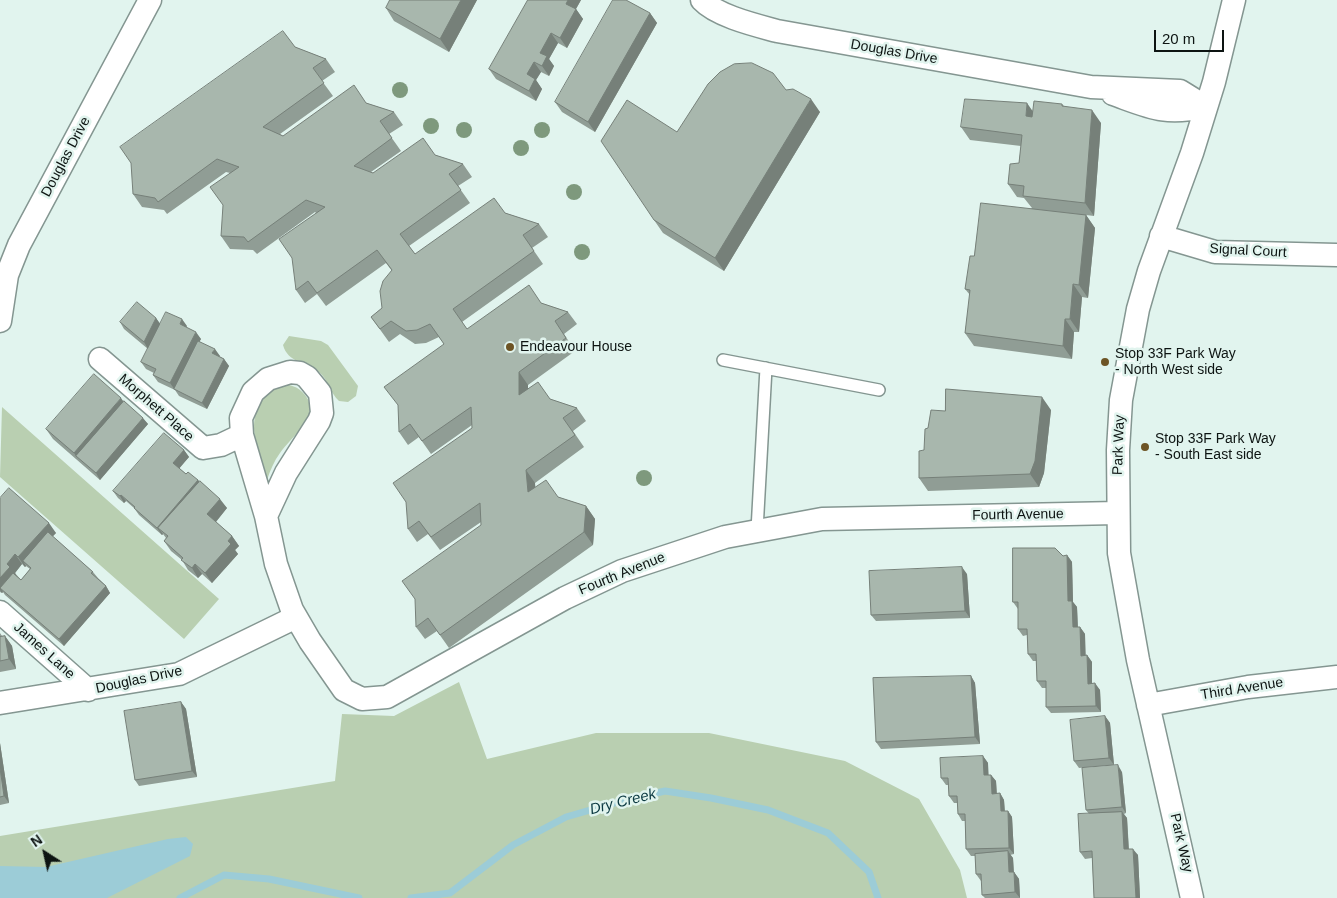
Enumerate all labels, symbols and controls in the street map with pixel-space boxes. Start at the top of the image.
scale bar [1157,20,1227,52]
text: 20 m [1162,30,1195,47]
street label: Douglas Drive [849,36,939,68]
street label: Douglas Drive [38,114,94,200]
street label: Signal Court [1209,241,1287,261]
place label: Endeavour House [520,339,632,355]
marker: Endeavour House [504,341,516,353]
place label: Stop 33F Park Way - North West side [1115,346,1236,378]
marker: Stop 33F Park Way - North West side [1099,356,1111,368]
street label: Morphett Place [115,371,197,445]
street label: Park Way [1110,415,1128,475]
place label: Stop 33F Park Way - South East side [1155,431,1276,464]
marker: Stop 33F Park Way - South East side [1139,441,1151,453]
street label: Fourth Avenue [972,506,1064,524]
street label: Fourth Avenue [576,549,668,599]
street label: James Lane [10,619,78,683]
street label: Douglas Drive [94,663,184,697]
street label: Third Avenue [1200,674,1284,704]
water label: Dry Creek [588,785,658,819]
street label: Park Way [1166,812,1196,874]
north arrow [20,828,70,878]
text: N [28,831,45,850]

